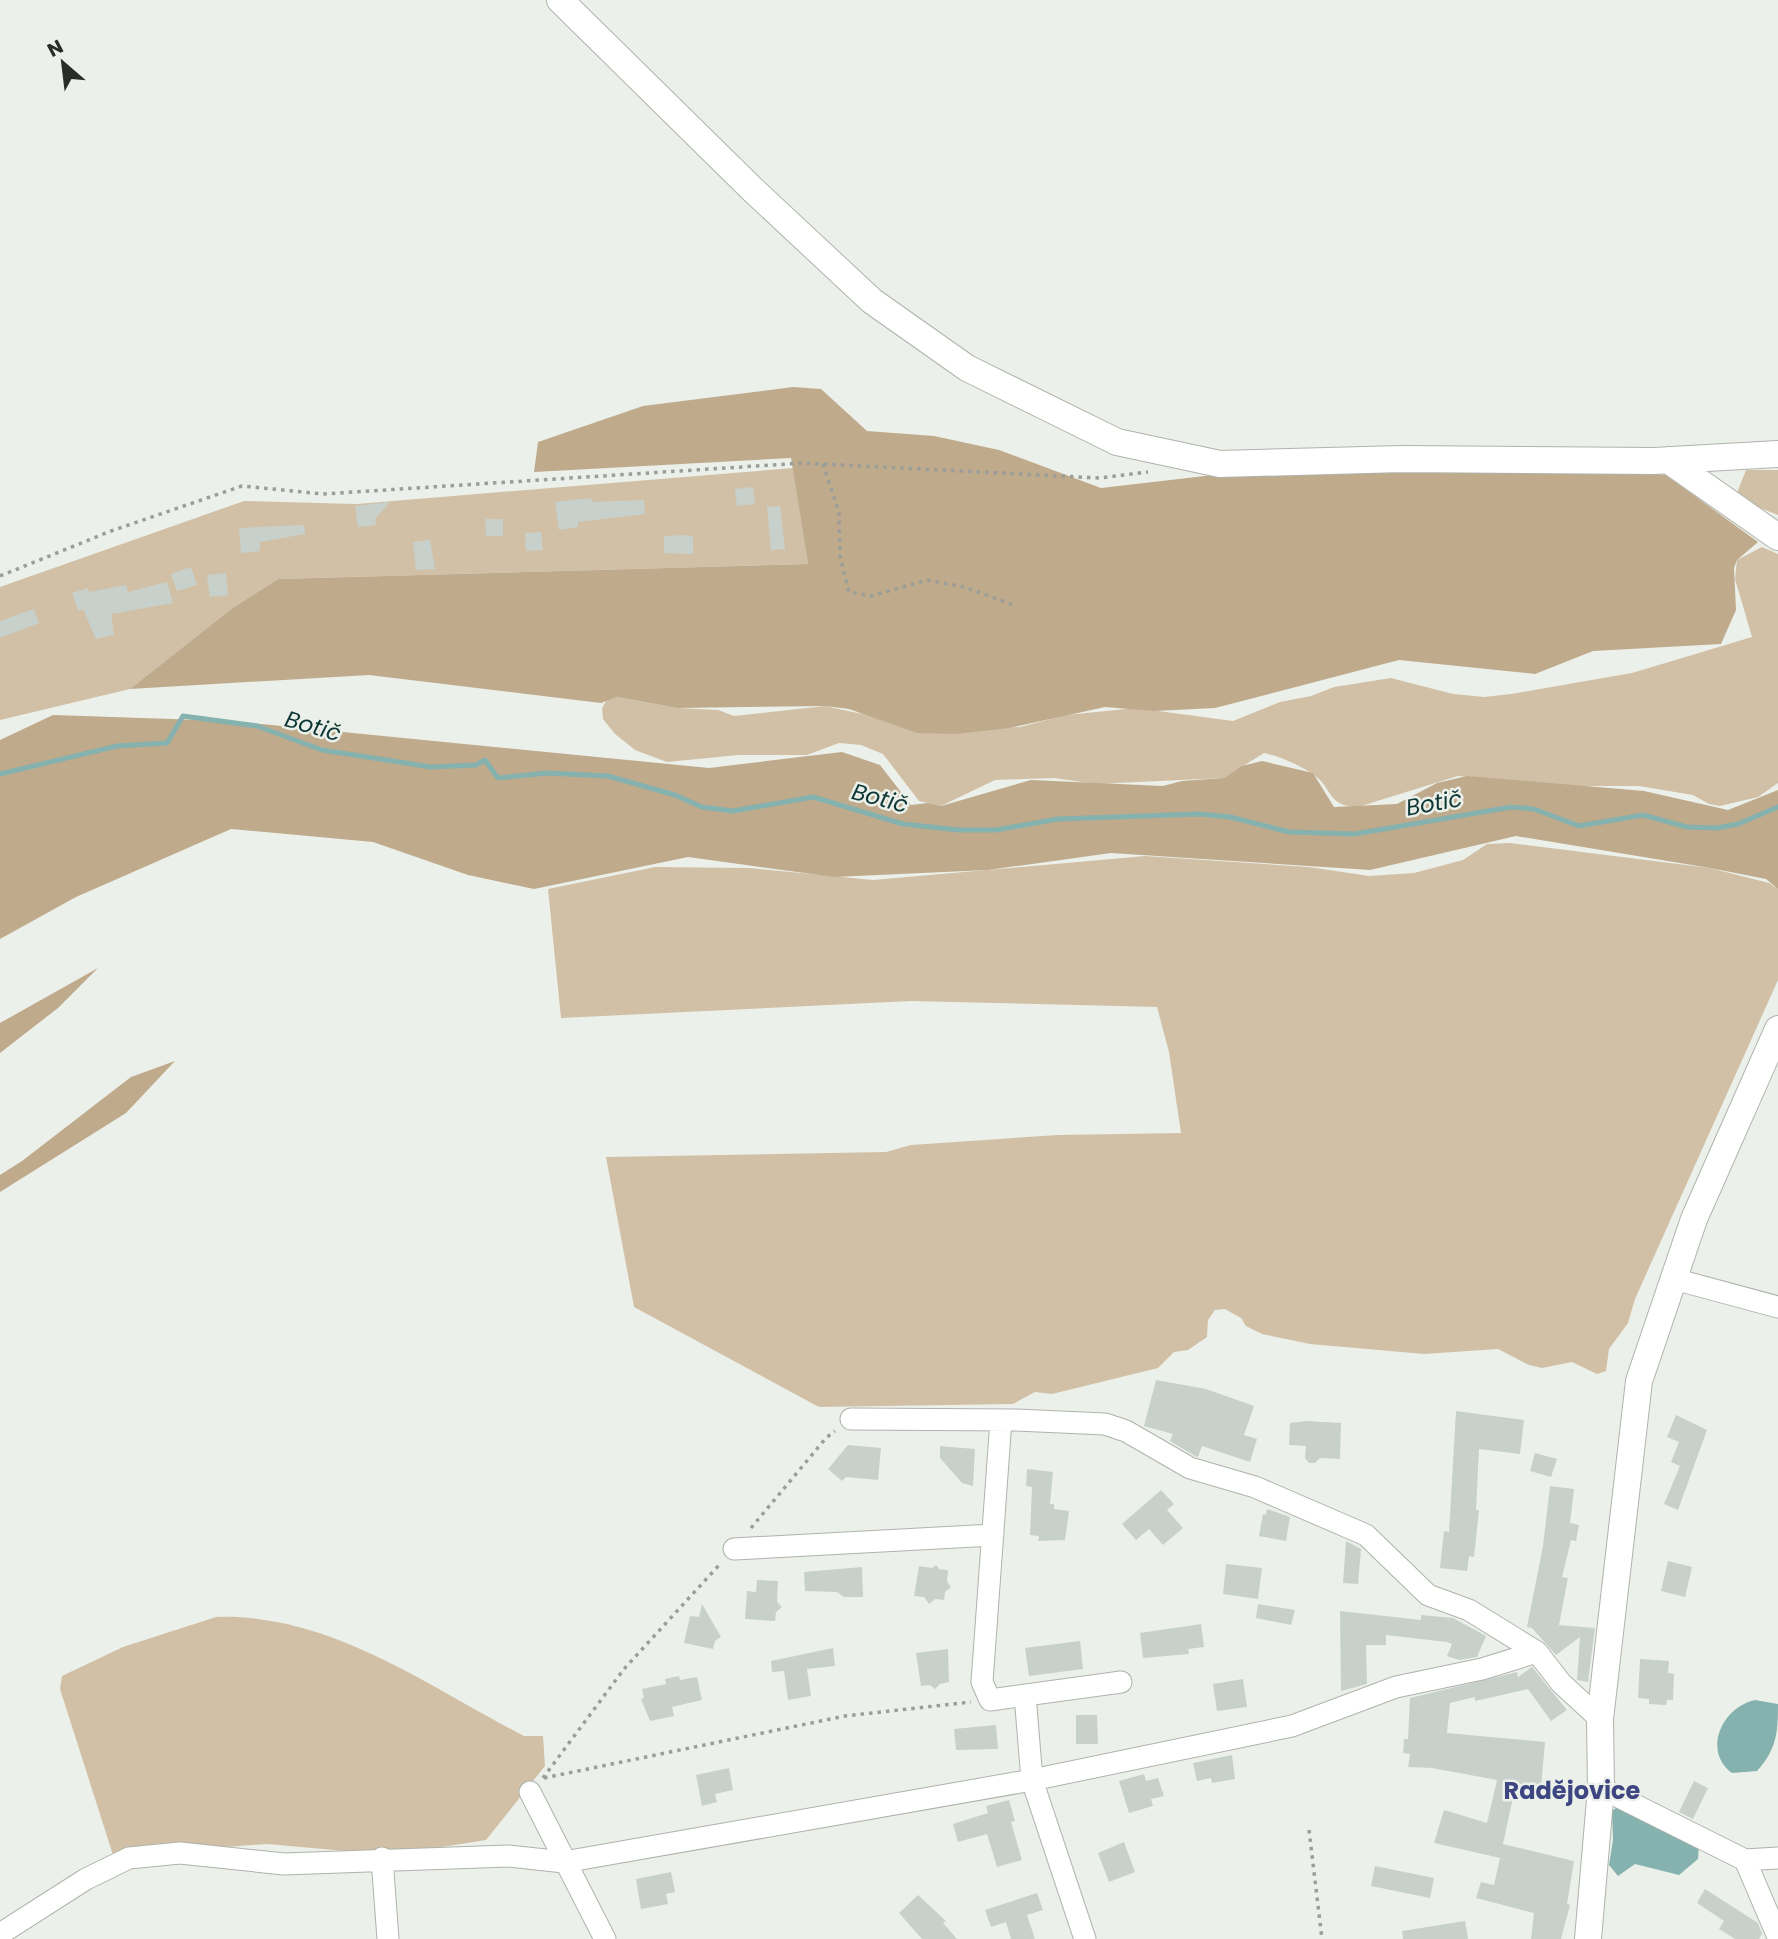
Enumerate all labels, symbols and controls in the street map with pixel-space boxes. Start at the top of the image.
north arrow [28,28,98,98]
text: N [43,33,68,64]
water label: Botič [281,703,345,749]
water label: Botič [848,775,912,821]
water label: Botič [1403,782,1465,824]
district label: Radějovice [1504,1774,1641,1807]

